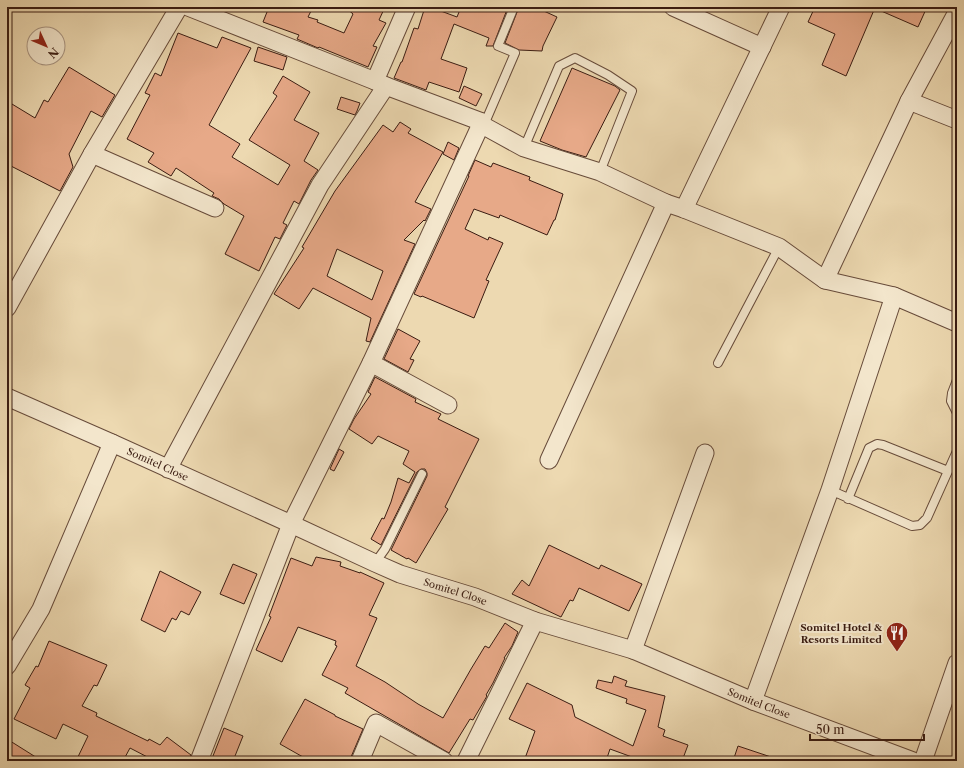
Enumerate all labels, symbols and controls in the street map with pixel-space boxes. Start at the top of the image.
north arrow [26,26,66,66]
text: N [45,45,62,62]
street label: Somitel Close [125,444,191,483]
street label: Somitel Close [422,575,489,608]
restaurant icon: Somitel Hotel & Resorts Limited [884,620,910,653]
place label: Somitel Hotel & Resorts Limited [800,621,883,646]
street label: Somitel Close [726,685,793,721]
scale bar [810,716,924,742]
text: 50 m [816,722,845,737]

